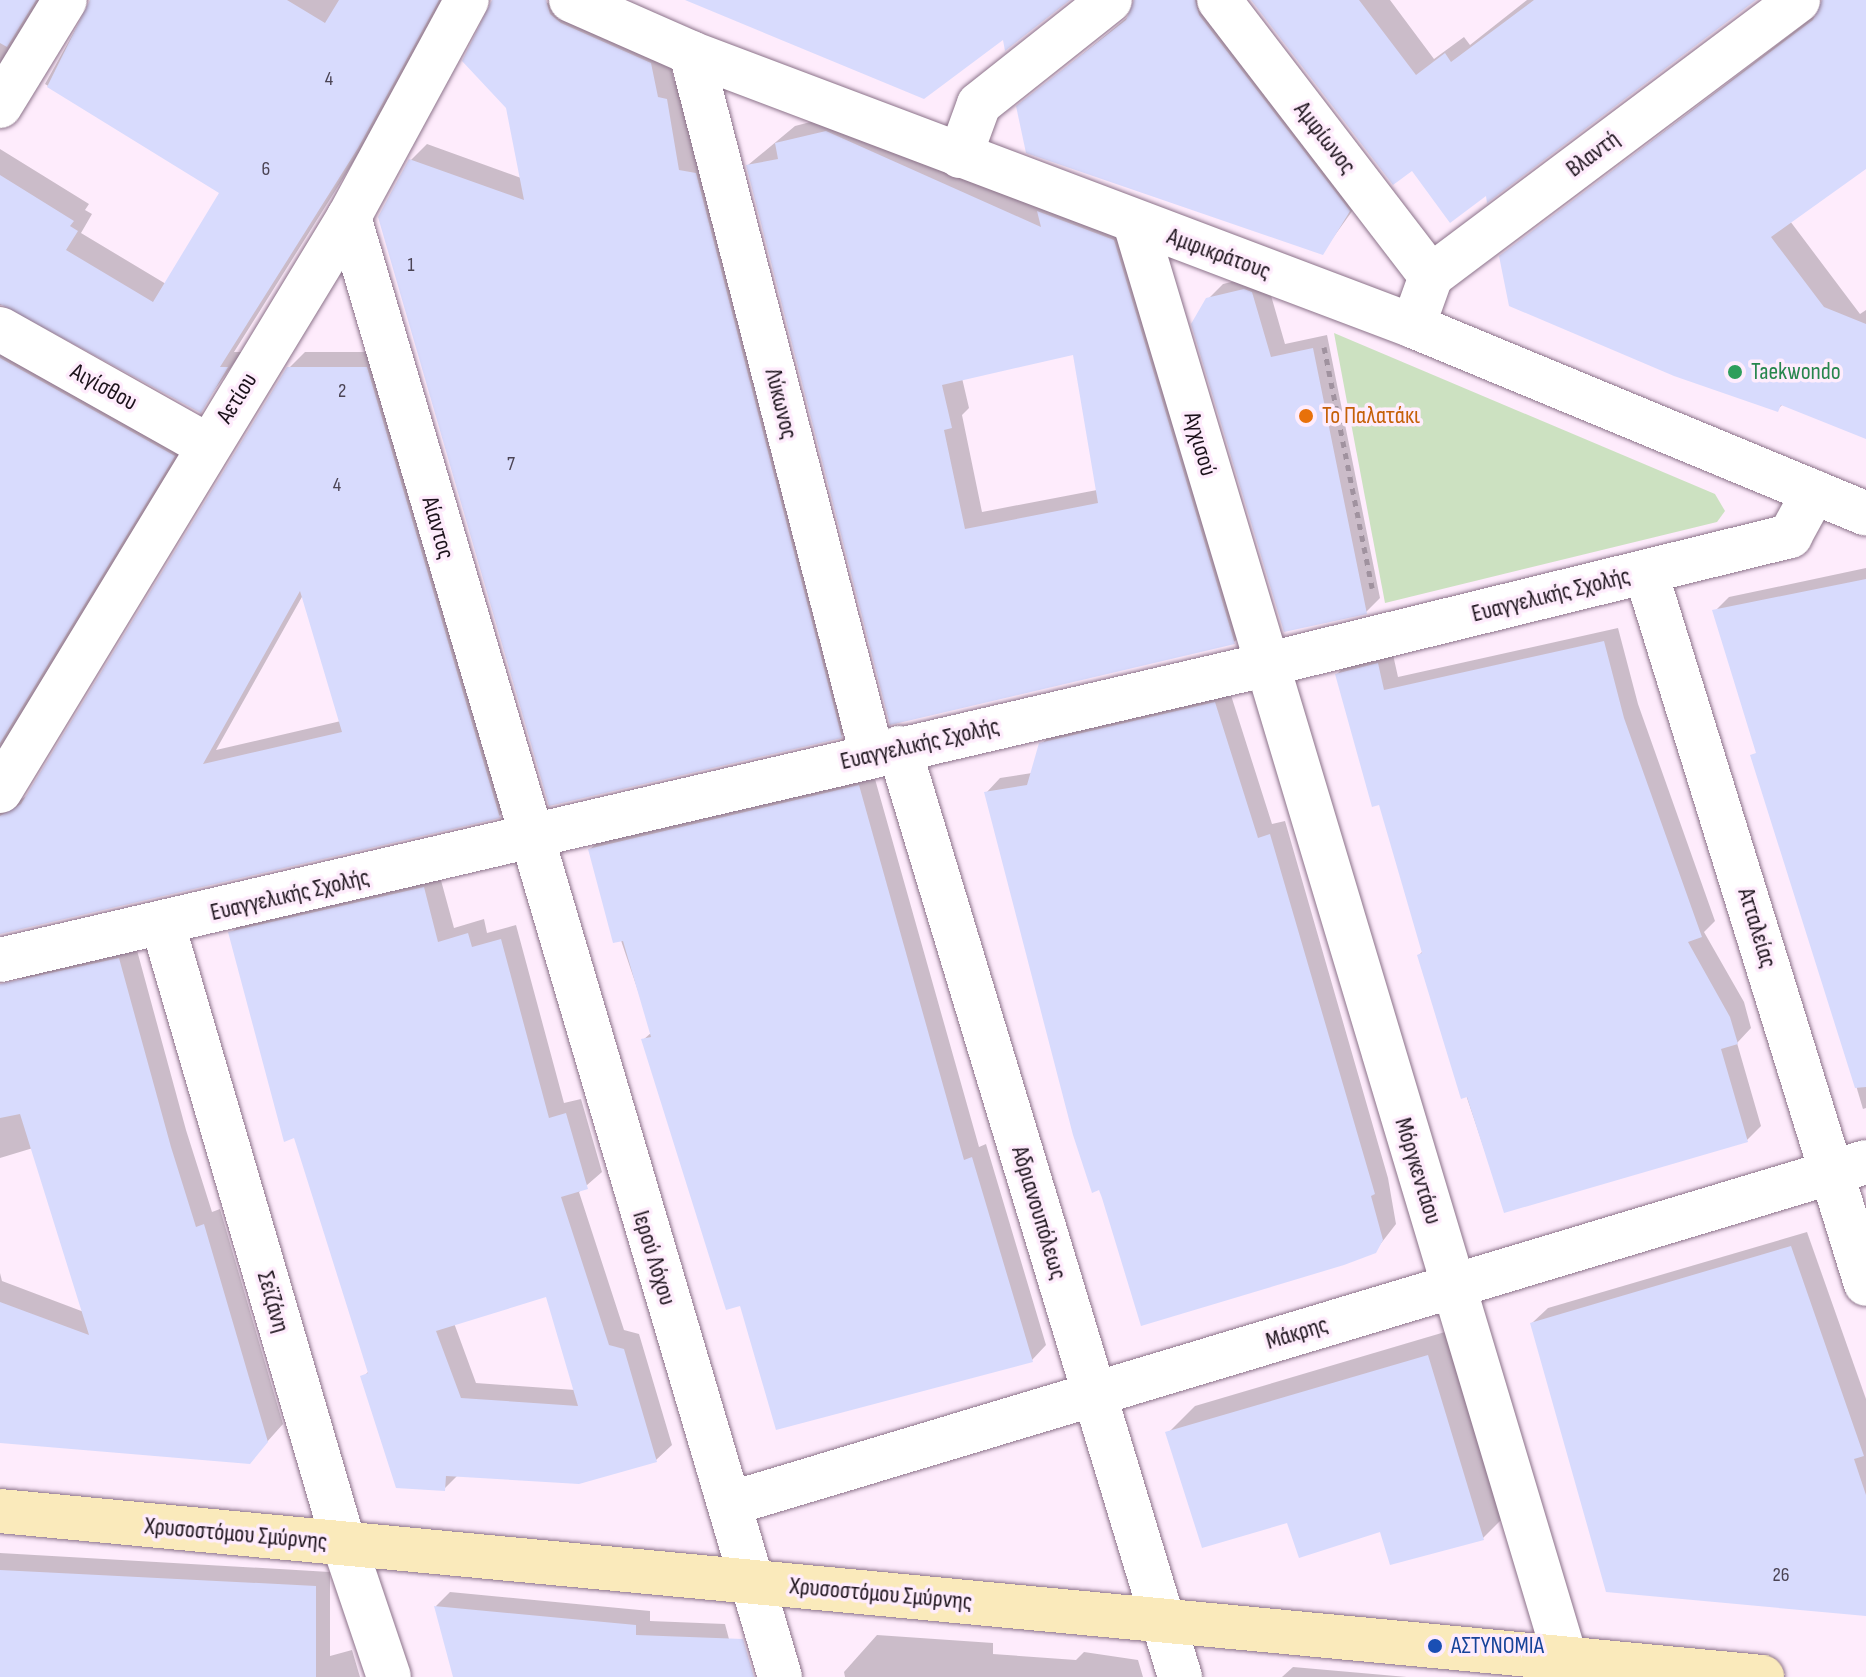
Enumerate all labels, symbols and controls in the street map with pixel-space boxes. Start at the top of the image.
house number: 4 [325,67,333,91]
street label: Αμφίωνος [1288,96,1362,180]
street label: Βλαντή [1561,125,1625,183]
house number: 6 [262,157,270,181]
street label: Αμφικράτους [1163,222,1275,286]
house number: 1 [408,253,414,277]
street label: Αιγίσθου [66,357,142,417]
place label: Taekwondo [1751,358,1841,386]
marker: Taekwondo [1726,363,1744,381]
street label: Λύκωνος [758,366,804,442]
street label: Αετίου [210,367,264,429]
house number: 2 [338,379,346,403]
place label: Το Παλατάκι [1322,402,1420,430]
marker: Το Παλατάκι [1297,407,1315,425]
street label: Αγχισού [1177,409,1223,479]
house number: 7 [507,452,515,476]
house number: 4 [333,473,341,497]
street label: Αίαντος [415,493,461,563]
street label: Ευαγγελικής Σχολής [1469,561,1633,629]
street label: Ευαγγελικής Σχολής [838,712,1002,776]
street label: Ευαγγελικής Σχολής [208,863,372,927]
street label: Ατταλείας [1731,885,1783,971]
street label: Μόργκεντάου [1388,1114,1448,1228]
street label: Αδριανουπόλεως [1005,1143,1073,1283]
street label: Ιερού Λόχου [626,1207,682,1309]
street label: Σεϊζάνη [251,1268,295,1336]
street label: Μάκρης [1262,1310,1332,1356]
street label: Χρυσοστόμου Σμύρνης [143,1512,329,1556]
house number: 26 [1773,1563,1789,1587]
street label: Χρυσοστόμου Σμύρνης [788,1572,974,1616]
place label: ΑΣΤΥΝΟΜΙΑ [1451,1632,1544,1660]
marker: ΑΣΤΥΝΟΜΙΑ [1426,1637,1444,1655]

